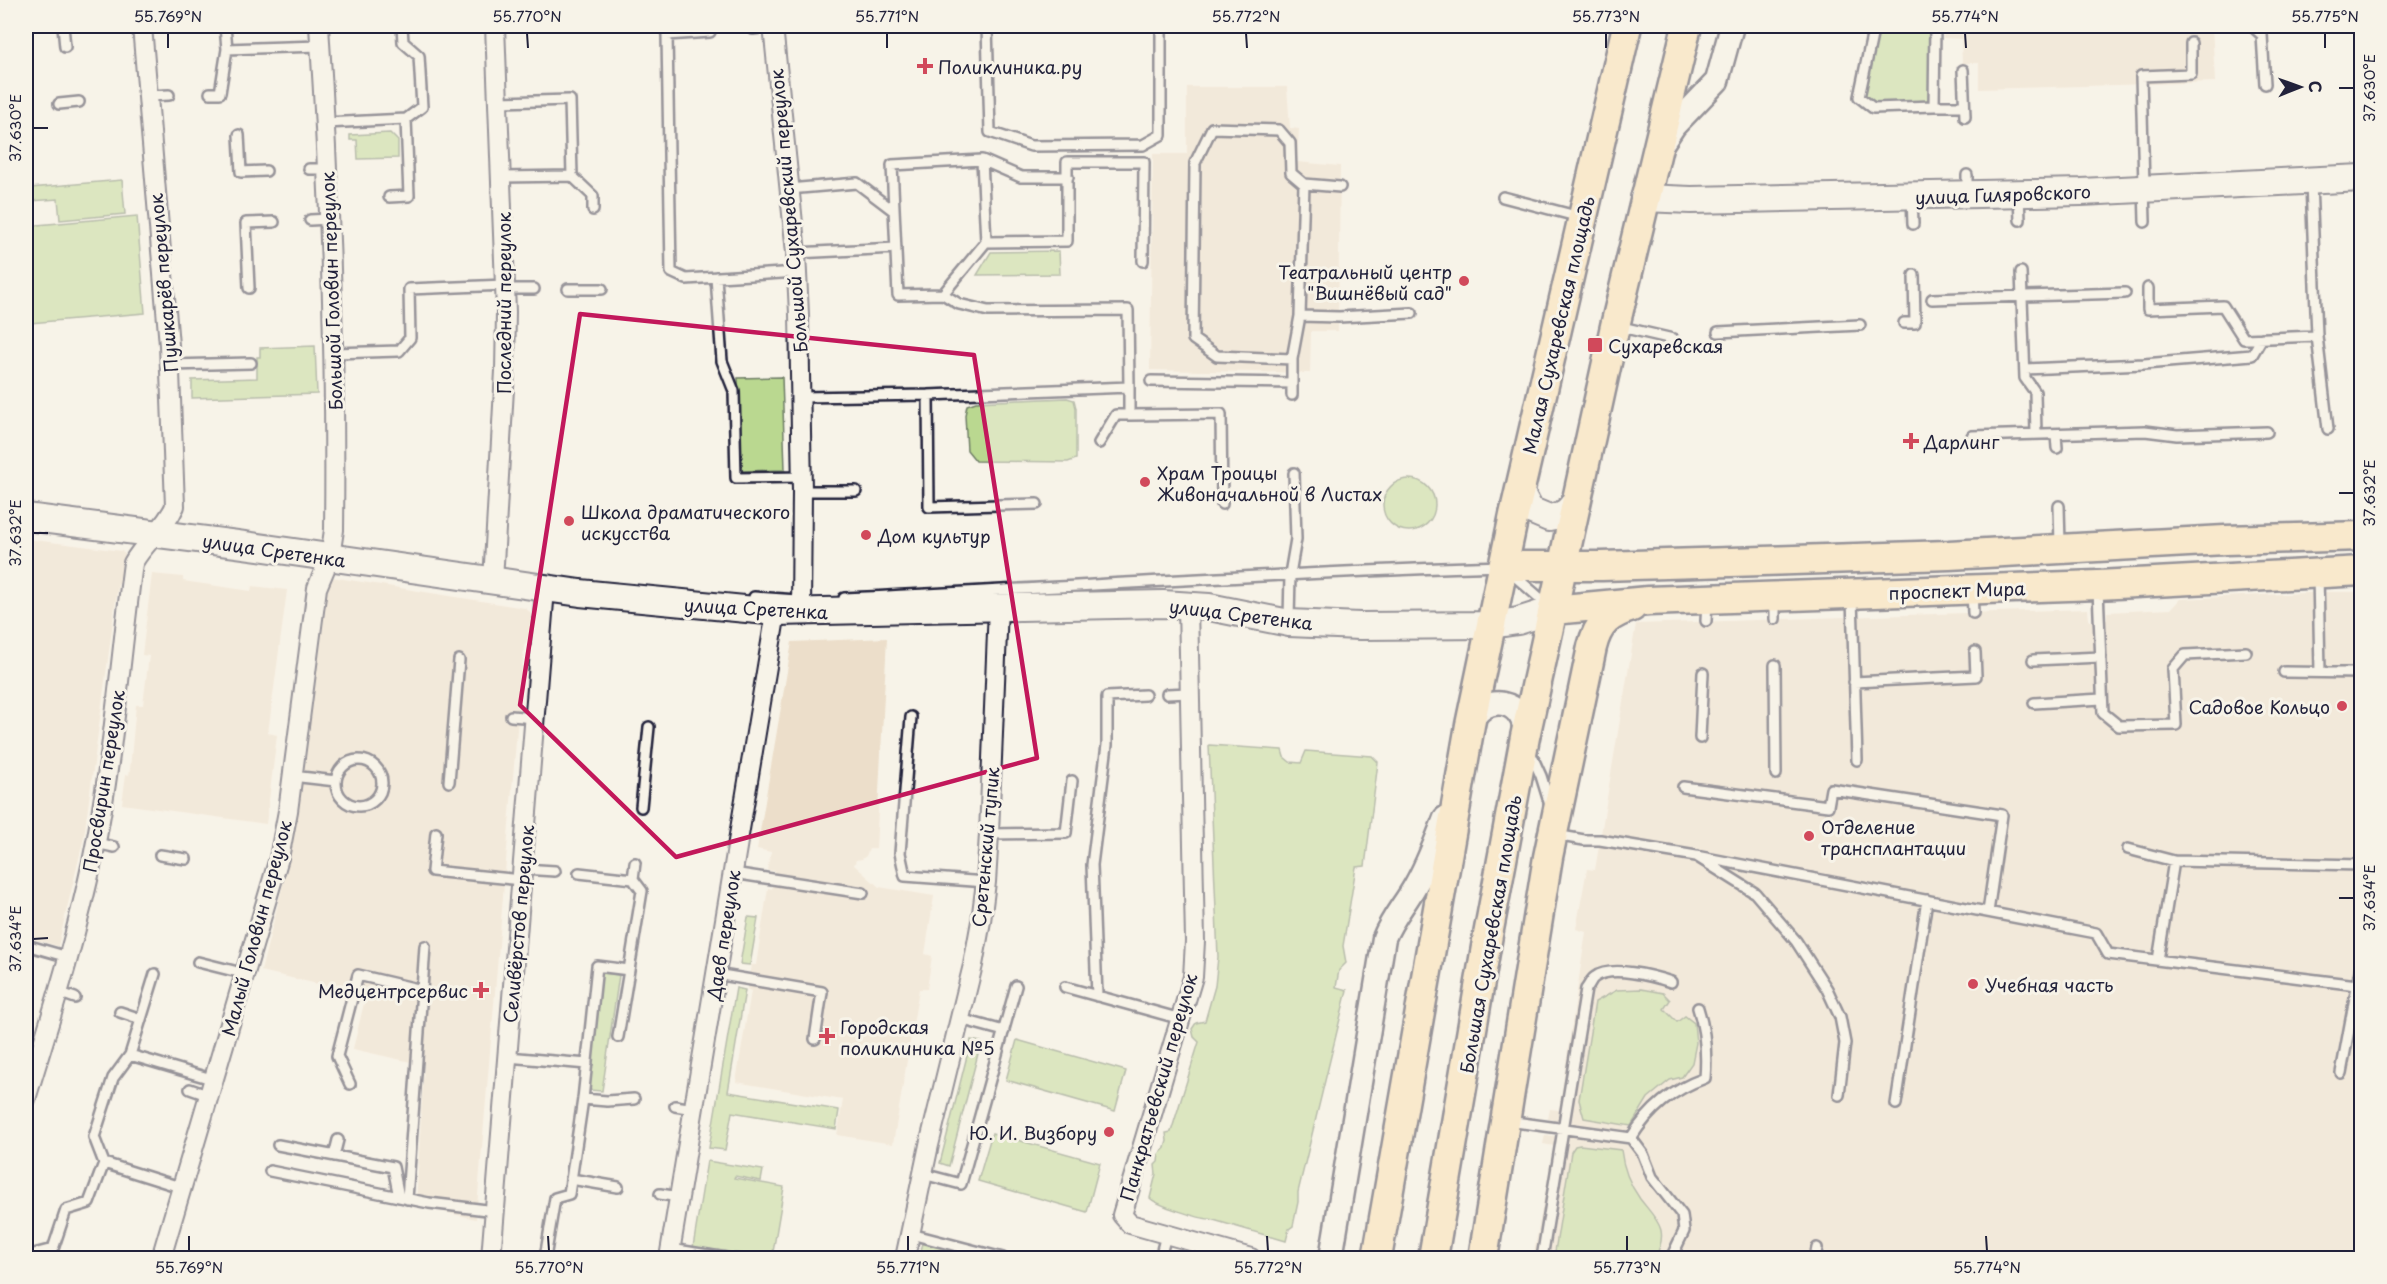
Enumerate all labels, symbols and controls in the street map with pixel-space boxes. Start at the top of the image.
text: 55.769°N [134,4,202,27]
text: 55.770°N [492,4,562,27]
text: 55.771°N [855,4,919,27]
text: 55.772°N [1212,4,1280,27]
text: 55.773°N [1572,4,1640,27]
text: 55.774°N [1931,4,1999,27]
text: 55.775°N [2291,4,2359,27]
place label: Поликлиника.ру [938,53,1082,80]
text: 37.630°E [2357,54,2380,122]
marker: Поликлиника.ру [916,57,934,75]
north arrow [2270,57,2330,117]
street label: Большой Сухаревский переулок [762,68,814,354]
text: С [2304,80,2328,93]
text: 37.630°E [3,94,26,162]
street label: Большой Головин переулок [313,171,349,411]
street label: улица Гиляровского [1915,177,2091,211]
street label: Пушкарёв переулок [142,192,184,373]
street label: Малая Сухаревская площадь [1515,193,1601,457]
street label: Последний переулок [490,212,517,394]
place label: Театральный центр "Вишнёвый сад" [1278,258,1452,306]
marker: Театральный центр "Вишнёвый сад" [1457,274,1471,288]
place label: Сухаревская [1608,332,1723,359]
marker: Сухаревская [1586,336,1604,354]
place label: Дарлинг [1923,428,2000,455]
marker: Дарлинг [1902,432,1920,450]
place label: Храм Троицы Живоначальной в Листах [1157,459,1382,507]
text: 37.632°E [2357,459,2380,527]
marker: Храм Троицы Живоначальной в Листах [1138,475,1152,489]
place label: Школа драматического искусства [581,498,790,546]
text: 37.632°E [3,499,26,567]
marker: Школа драматического искусства [562,514,576,528]
place label: Дом культур [877,522,991,549]
street label: улица Сретенка [201,527,348,574]
marker: Дом культур [859,528,873,542]
street label: проспект Мира [1888,574,2027,606]
street label: улица Сретенка [683,591,830,625]
street label: улица Сретенка [1168,592,1315,636]
street label: Просвирин переулок [75,687,131,874]
place label: Садовое Кольцо [2188,693,2330,720]
marker: Садовое Кольцо [2335,699,2349,713]
street label: Сретенский тупик [965,766,1005,928]
street label: Большая Сухаревская площадь [1452,793,1528,1075]
place label: Отделение трансплантации [1821,813,1966,861]
street label: Малый Головин переулок [214,817,298,1039]
street label: Селивёрстов переулок [496,824,540,1024]
marker: Отделение трансплантации [1802,829,1816,843]
text: 37.634°E [2357,864,2380,932]
street label: Даев переулок [699,868,747,1003]
text: 37.634°E [3,905,26,973]
street label: Панкратьевский переулок [1113,970,1203,1204]
place label: Учебная часть [1985,971,2113,998]
place label: Медцентрсервис [318,977,468,1004]
marker: Учебная часть [1966,977,1980,991]
marker: Медцентрсервис [472,981,490,999]
place label: Городская поликлиника №5 [840,1013,995,1061]
marker: Городская поликлиника №5 [818,1027,836,1045]
place label: Ю. И. Визбору [969,1119,1097,1146]
marker: Ю. И. Визбору [1102,1125,1116,1139]
text: 55.769°N [155,1255,223,1278]
text: 55.770°N [514,1255,584,1278]
text: 55.771°N [876,1255,940,1278]
text: 55.772°N [1234,1255,1302,1278]
text: 55.773°N [1593,1255,1661,1278]
text: 55.774°N [1953,1255,2021,1278]

